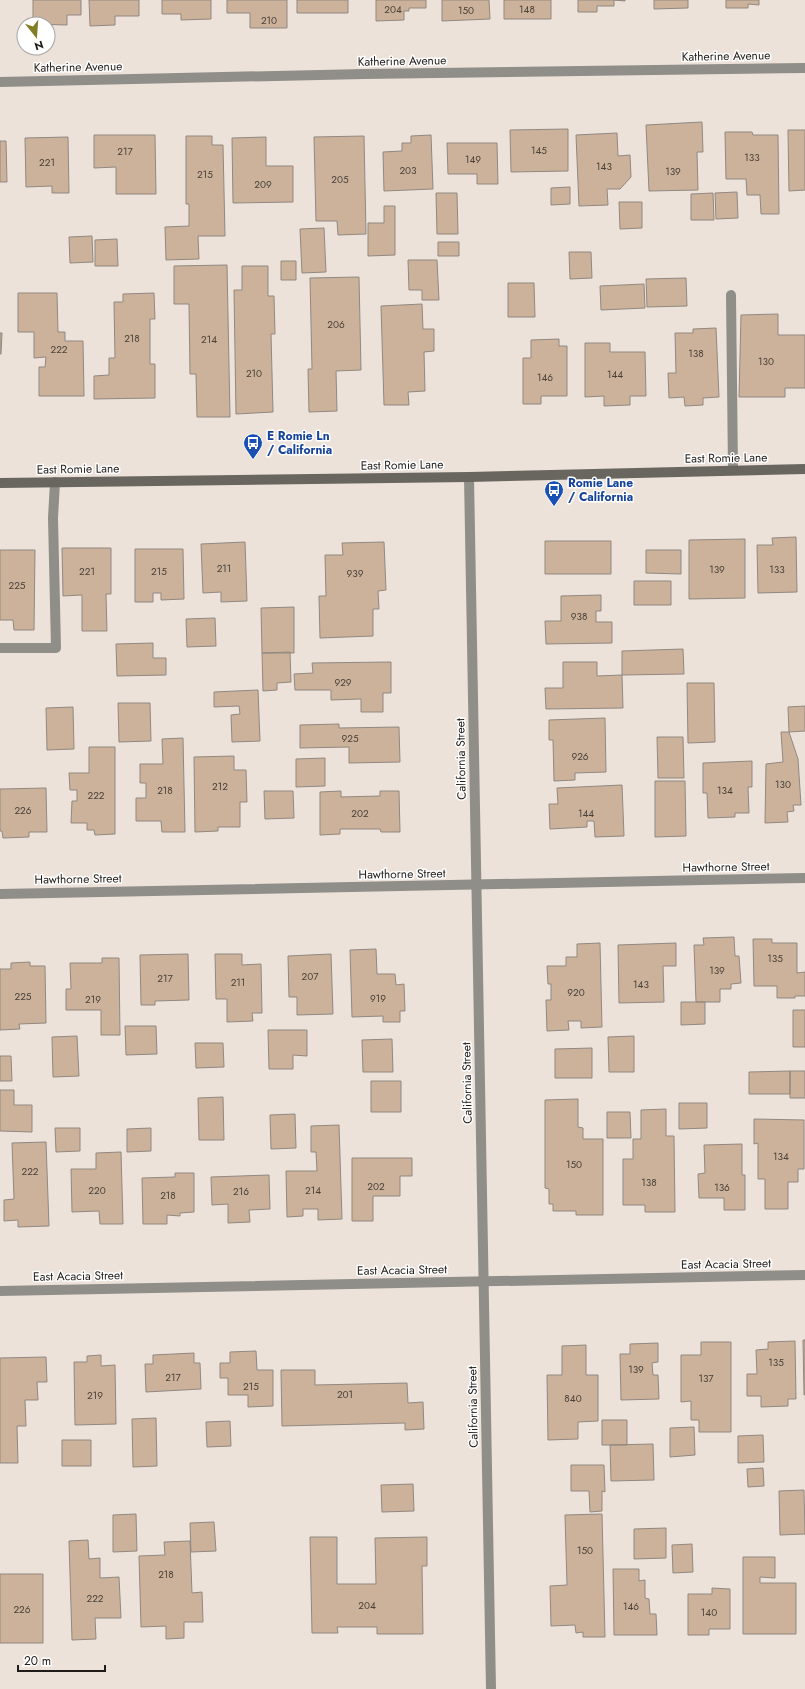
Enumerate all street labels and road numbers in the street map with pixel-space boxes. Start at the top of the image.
street label: Katherine Avenue [682,46,770,66]
street label: Katherine Avenue [358,51,446,71]
street label: Katherine Avenue [34,57,122,77]
street label: East Romie Lane [684,448,768,468]
street label: East Romie Lane [360,455,444,475]
street label: East Romie Lane [36,459,120,479]
street label: California Street [451,718,471,800]
street label: Hawthorne Street [682,857,770,877]
street label: Hawthorne Street [358,864,446,884]
street label: Hawthorne Street [34,869,122,889]
street label: California Street [457,1042,477,1124]
street label: East Acacia Street [681,1254,771,1274]
street label: East Acacia Street [357,1260,447,1280]
street label: East Acacia Street [33,1266,123,1286]
street label: California Street [463,1366,483,1448]

